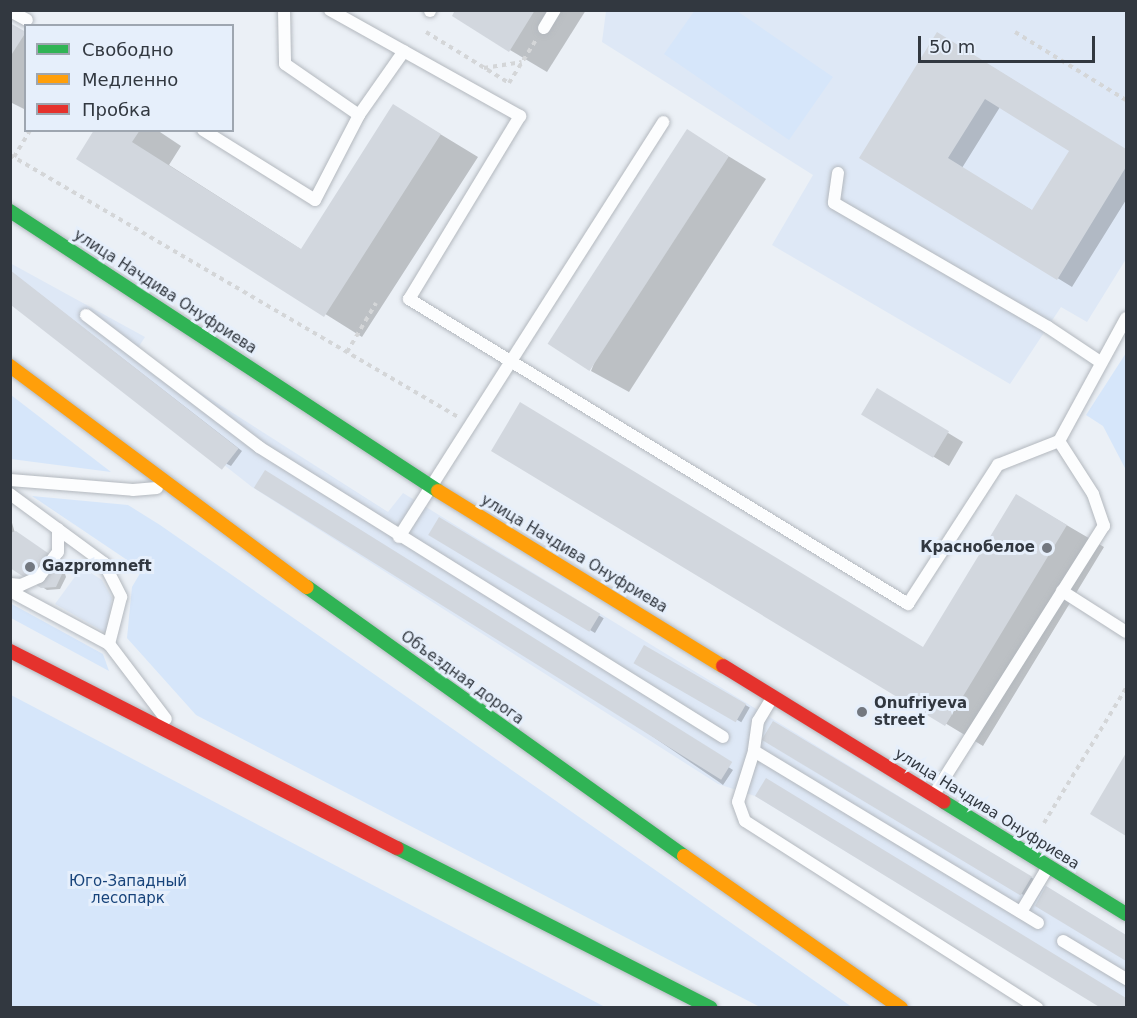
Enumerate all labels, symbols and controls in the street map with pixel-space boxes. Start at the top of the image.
legend [24,24,234,132]
scale bar [921,24,1098,62]
text: 50 m [929,36,975,57]
text: Свободно [82,39,174,60]
text: Медленно [82,69,178,90]
text: Пробка [82,99,151,120]
street label: улица Начдива Онуфриева [70,226,260,358]
street label: улица Начдива Онуфриева [477,491,671,617]
place label: Краснобелое [920,539,1035,557]
marker: Краснобелое [1040,541,1054,555]
place label: Gazpromneft [42,558,152,576]
marker: Gazpromneft [23,560,37,574]
street label: Объездная дорога [397,627,527,729]
place label: Onufriyeva street [874,694,967,729]
marker: Onufriyeva street [855,705,869,719]
street label: улица Начдива Онуфриева [891,745,1083,873]
park label: Юго-Западный лесопарк [69,872,187,907]

